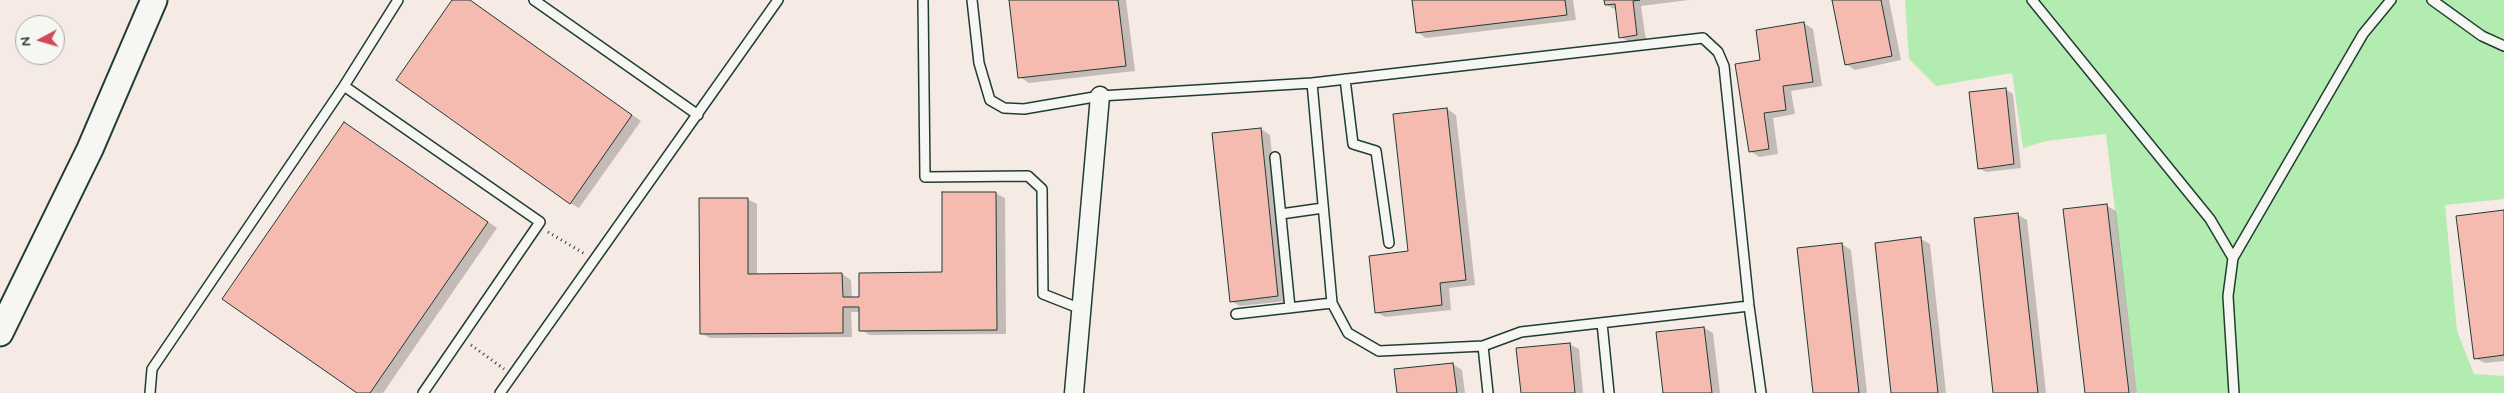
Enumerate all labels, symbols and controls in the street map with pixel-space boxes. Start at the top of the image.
north arrow [15,15,65,65]
text: N [17,36,36,47]

